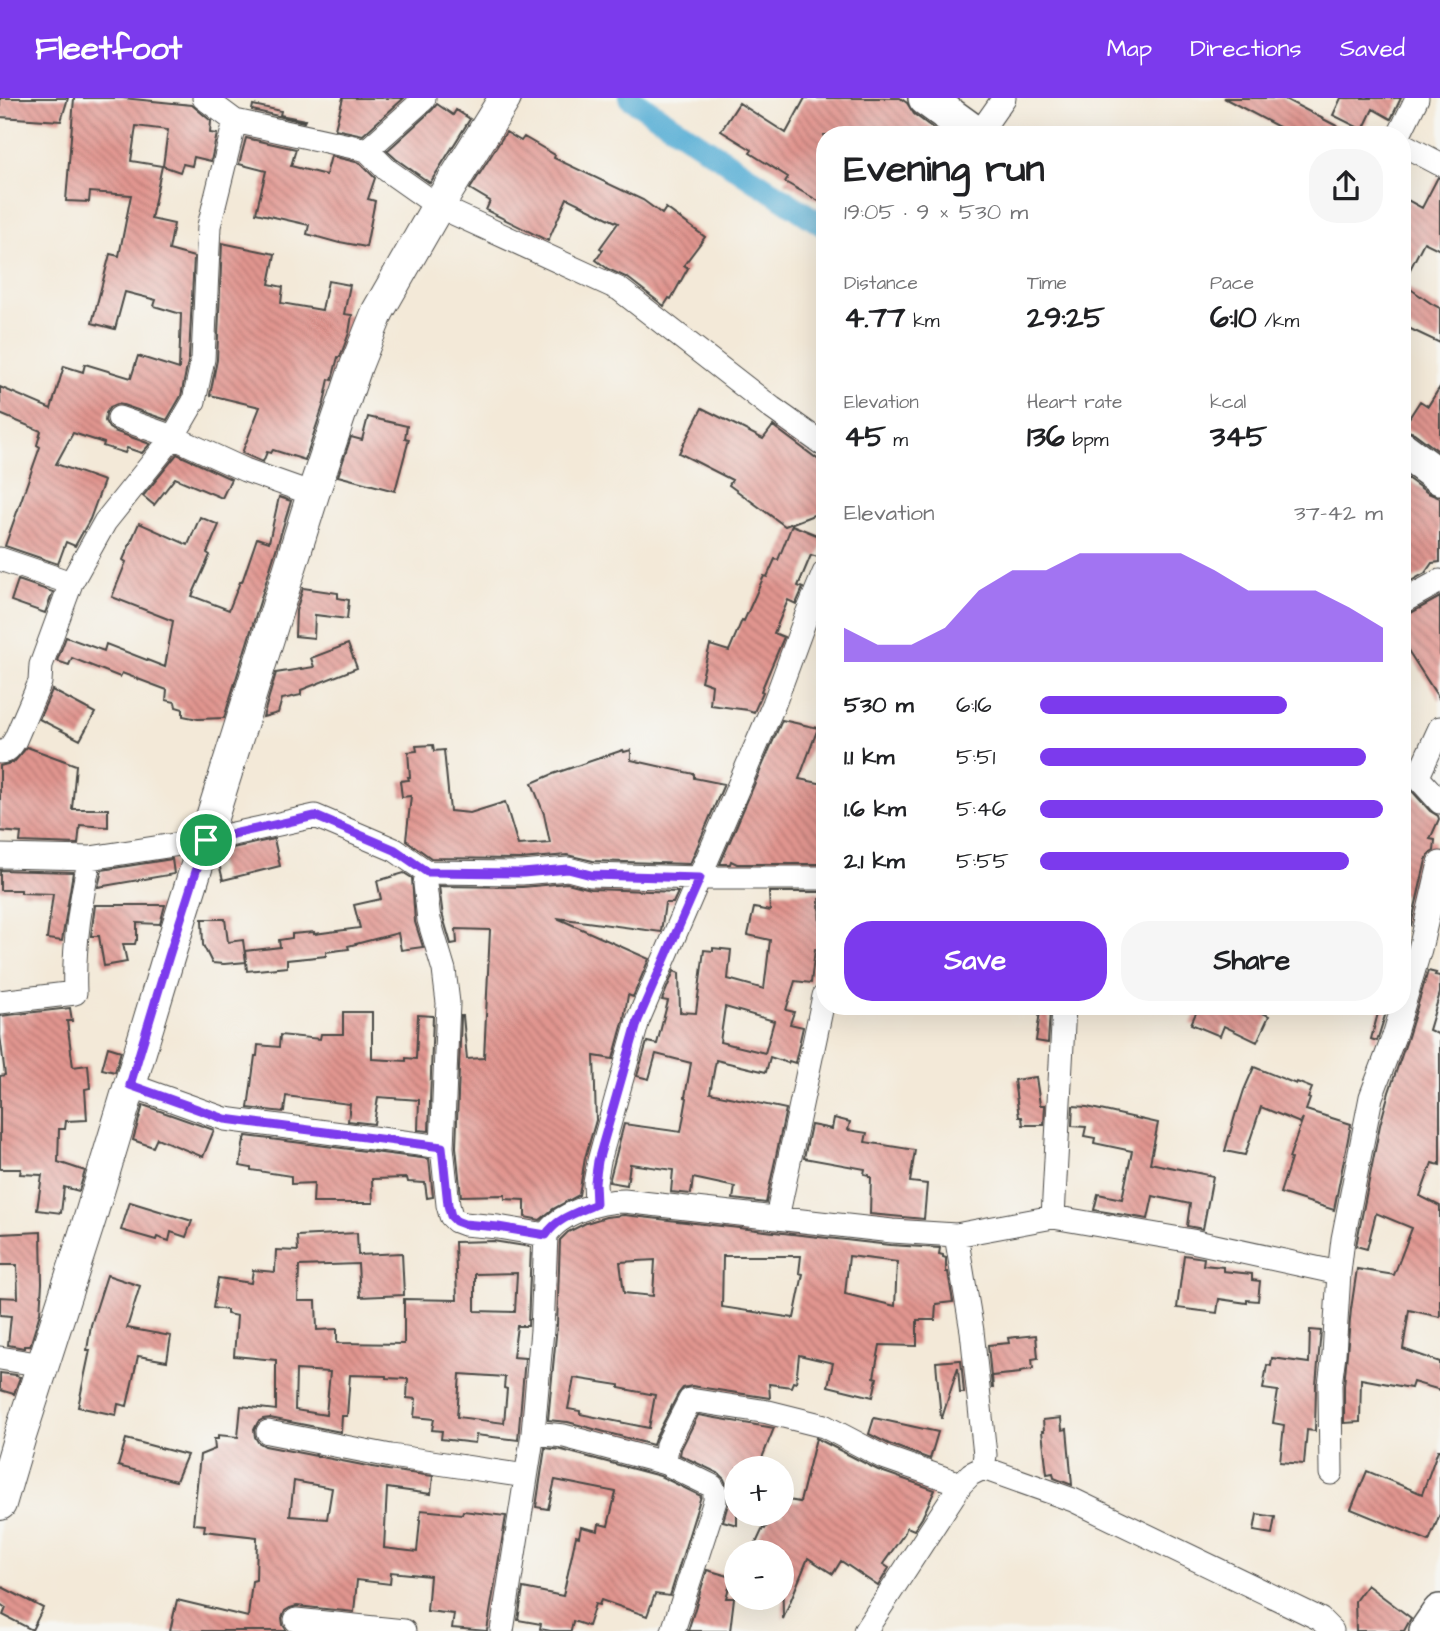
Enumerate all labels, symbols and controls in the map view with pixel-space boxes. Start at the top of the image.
text: Fleetfoot [35,26,182,72]
text: Map [1107,32,1152,66]
text: Directions [1190,32,1302,66]
text: Saved [1340,32,1405,66]
text: Evening run [844,144,1045,196]
button: share [1309,149,1383,223]
text: 19:05 · 9 × 530 m [844,196,1028,228]
text: Distance [844,270,918,297]
text: Time [1027,270,1067,297]
text: Pace [1210,270,1254,297]
text: 4.77 [844,297,906,339]
text: 29:25 [1027,297,1105,339]
text: 6:10 [1210,297,1257,339]
text: km [906,308,940,335]
text: /km [1257,308,1299,335]
text: Elevation [844,389,919,416]
text: Heart rate [1027,389,1122,416]
text: kcal [1210,389,1246,416]
text: 45 [844,416,886,458]
text: 136 [1027,416,1065,458]
text: 345 [1210,416,1267,458]
text: m [886,427,908,454]
text: bpm [1065,427,1109,454]
text: Elevation [844,497,935,529]
text: 37–42 m [1294,497,1383,529]
text: 530 m [844,689,914,721]
text: 6:16 [956,689,992,721]
text: 1.1 km [844,741,894,773]
text: 5:51 [956,741,995,773]
text: 1.6 km [844,793,906,825]
text: 5:46 [956,793,1006,825]
pin [176,810,236,870]
icon: arrive [187,821,225,859]
text: 2.1 km [844,845,905,877]
text: 5:55 [956,845,1009,877]
button: Save [844,921,1107,1001]
button: Share [1121,921,1383,1001]
map controls [724,1456,794,1610]
button: + [724,1456,794,1526]
button: − [724,1540,794,1610]

